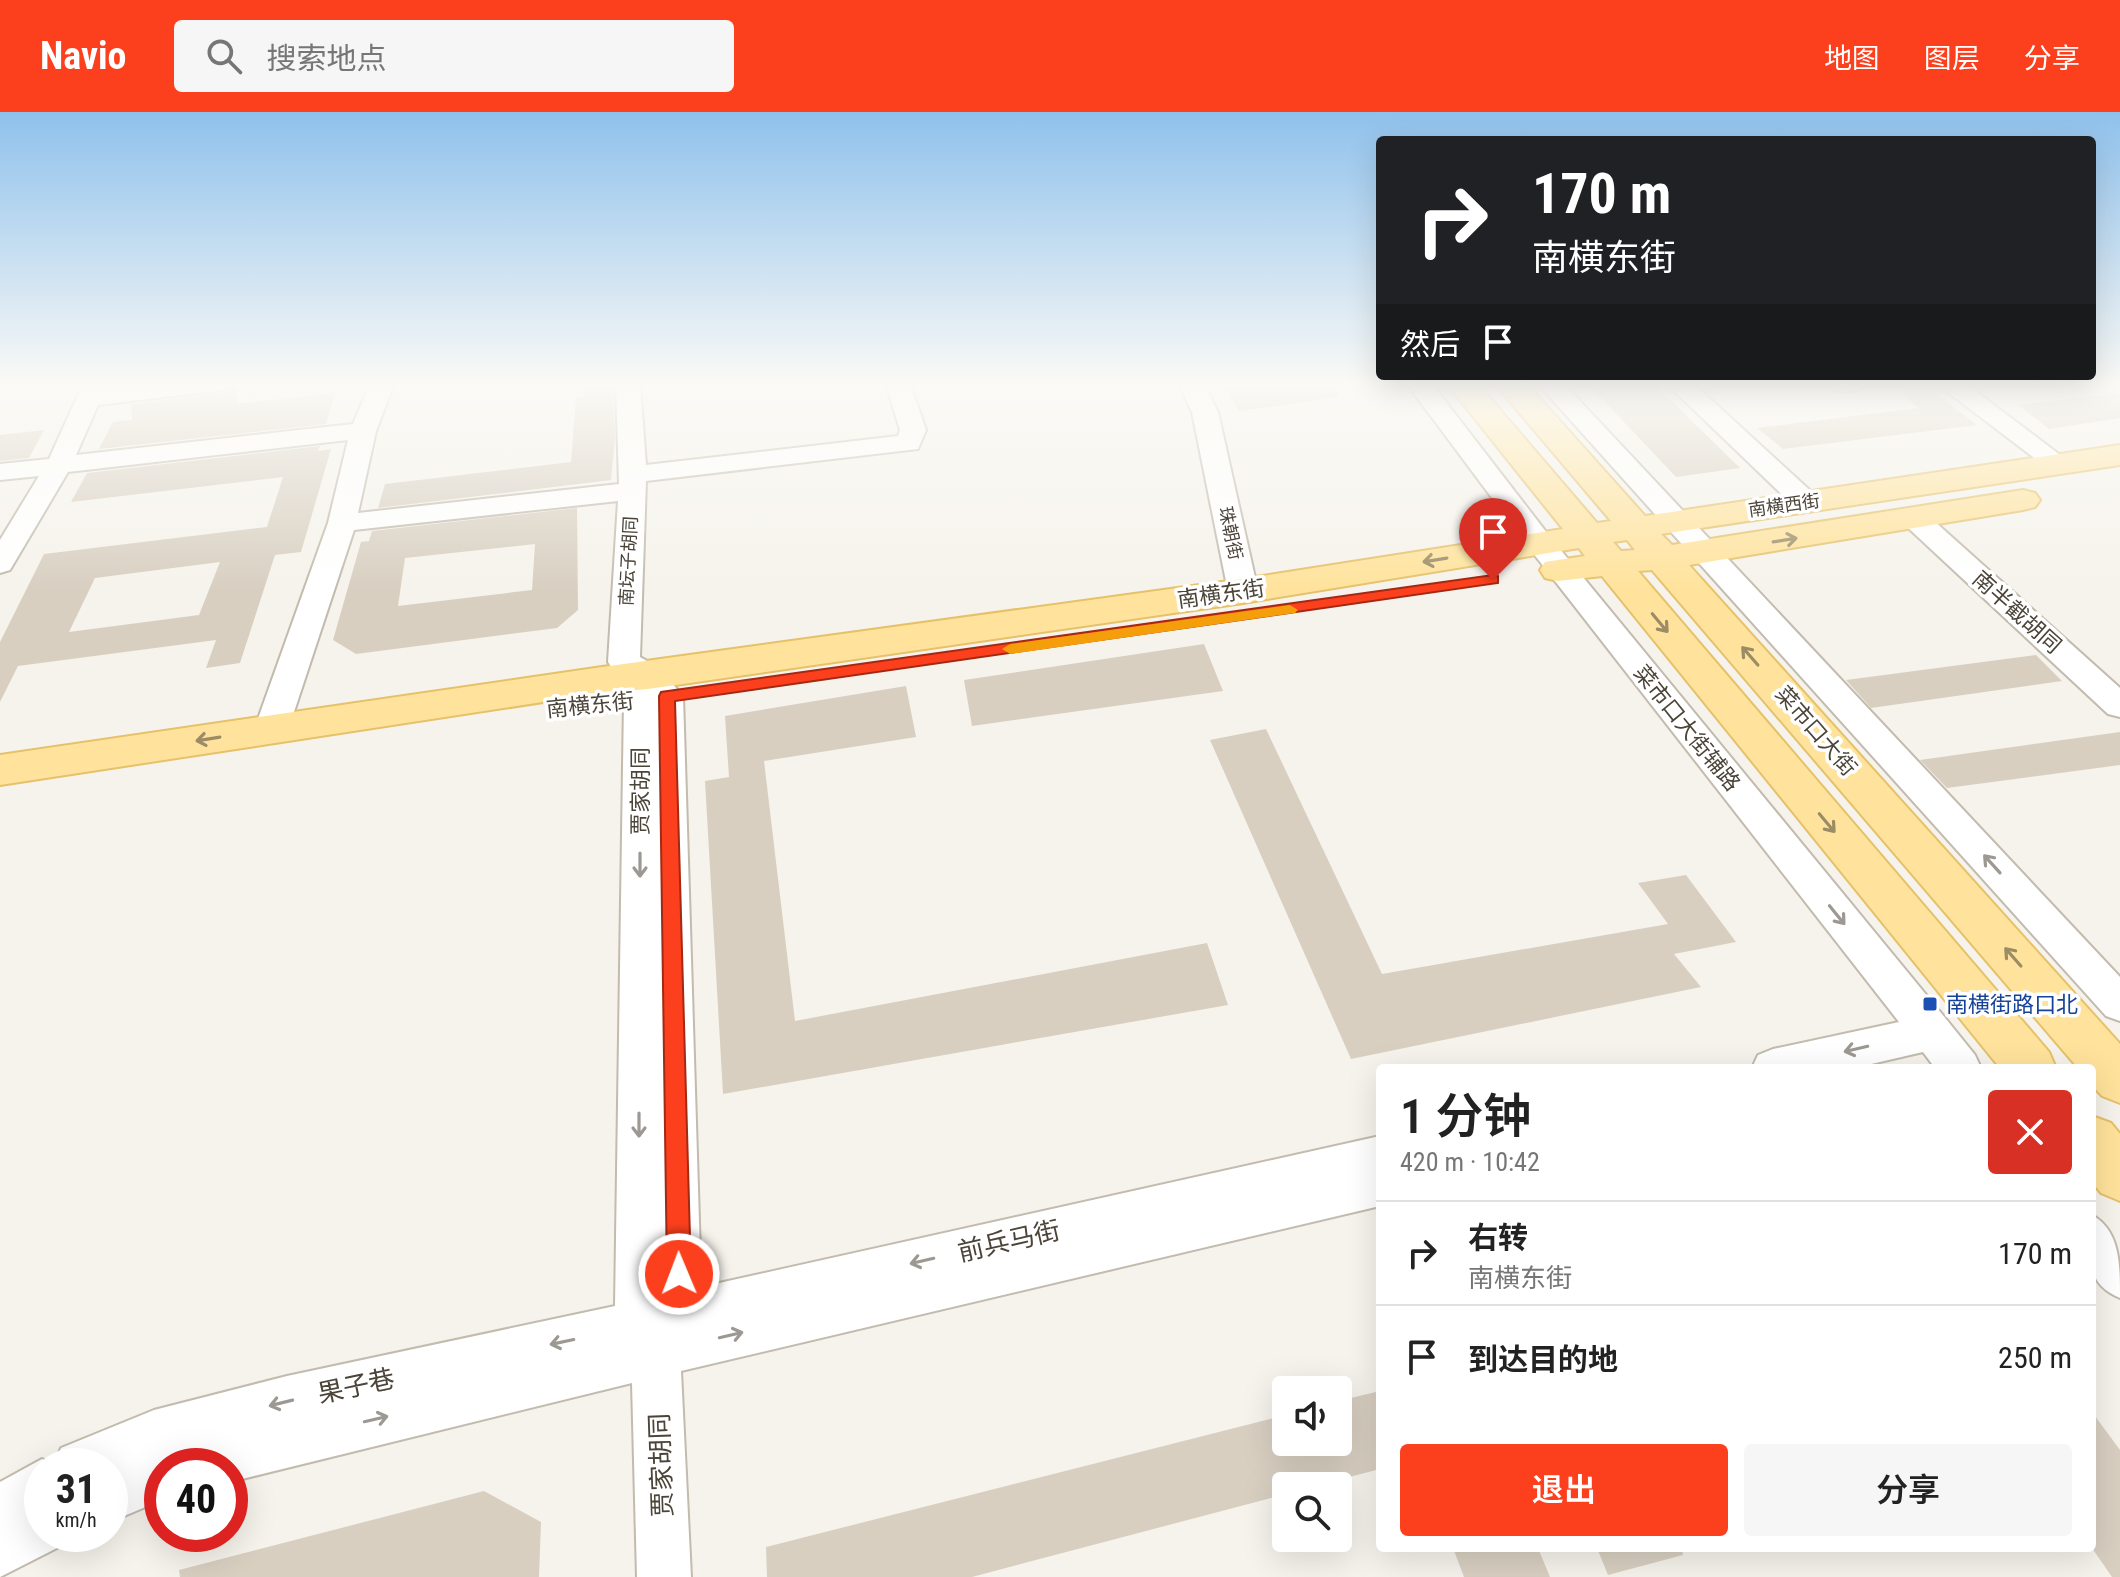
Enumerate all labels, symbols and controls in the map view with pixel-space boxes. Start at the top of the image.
search box [174,20,734,92]
text: Navio [40,34,126,78]
icon: search [202,34,246,78]
text: 搜索地点 [266,41,386,76]
text: 地图 [1824,42,1880,75]
text: 图层 [1924,42,1980,75]
text: 分享 [2024,42,2080,75]
text: 170 m [1532,161,1671,227]
icon: right [1400,168,1504,272]
text: 南横东街 [1532,237,1676,279]
icon: arrive [1476,320,1520,364]
text: 然后 [1400,327,1460,362]
street label: 南横西街 [1747,490,1821,520]
pin [1459,498,1527,580]
street label: 珠朝街 [1215,504,1247,562]
icon: arrive [1471,510,1515,554]
street label: 南坛子胡同 [615,516,641,606]
one-way arrow [1772,531,1797,546]
one-way arrow [1423,553,1448,568]
street label: 南半截胡同 [1968,566,2066,658]
street label: 南横东街 [1176,575,1266,613]
one-way arrow [1651,613,1669,633]
one-way arrow [1742,647,1760,667]
street label: 菜市口大街辅路 [1629,660,1745,796]
street label: 菜市口大街 [1770,681,1862,781]
street label: 南横东街 [545,688,635,722]
one-way arrow [196,732,221,747]
street label: 贾家胡同 [628,747,653,835]
one-way arrow [1818,812,1836,833]
one-way arrow [632,851,648,878]
one-way arrow [1983,854,2001,874]
one-way arrow [1828,904,1846,925]
one-way arrow [2005,948,2023,968]
place label: 南横街路口北 [1946,992,2078,1017]
marker: 南横街路口北 [1921,995,1939,1013]
one-way arrow [1844,1042,1869,1057]
text: 1 分钟 [1400,1088,1531,1145]
button: close [1988,1090,2072,1174]
one-way arrow [631,1111,647,1138]
text: 420 m · 10:42 [1400,1147,1540,1177]
street label: 前兵马街 [955,1215,1063,1267]
text: 右转 [1468,1220,1528,1255]
icon: right [1400,1231,1444,1275]
position arrow [637,1232,721,1316]
text: 170 m [1998,1236,2072,1271]
one-way arrow [909,1254,935,1269]
text: 南横东街 [1468,1263,1572,1293]
one-way arrow [718,1327,744,1342]
one-way arrow [550,1335,576,1350]
icon: arrive [1400,1335,1444,1379]
text: 250 m [1998,1340,2072,1375]
text: 到达目的地 [1468,1342,1618,1377]
street label: 果子巷 [315,1363,397,1409]
map controls [1272,1376,1352,1552]
button: sound [1272,1376,1352,1456]
one-way arrow [269,1396,294,1411]
one-way arrow [363,1411,389,1426]
street label: 贾家胡同 [644,1413,678,1517]
button: 退出 [1400,1444,1728,1536]
button: 分享 [1744,1444,2072,1536]
speed limit sign: 40 [144,1448,248,1552]
text: 31 [56,1466,96,1513]
button: search [1272,1472,1352,1552]
text: km/h [55,1508,97,1532]

